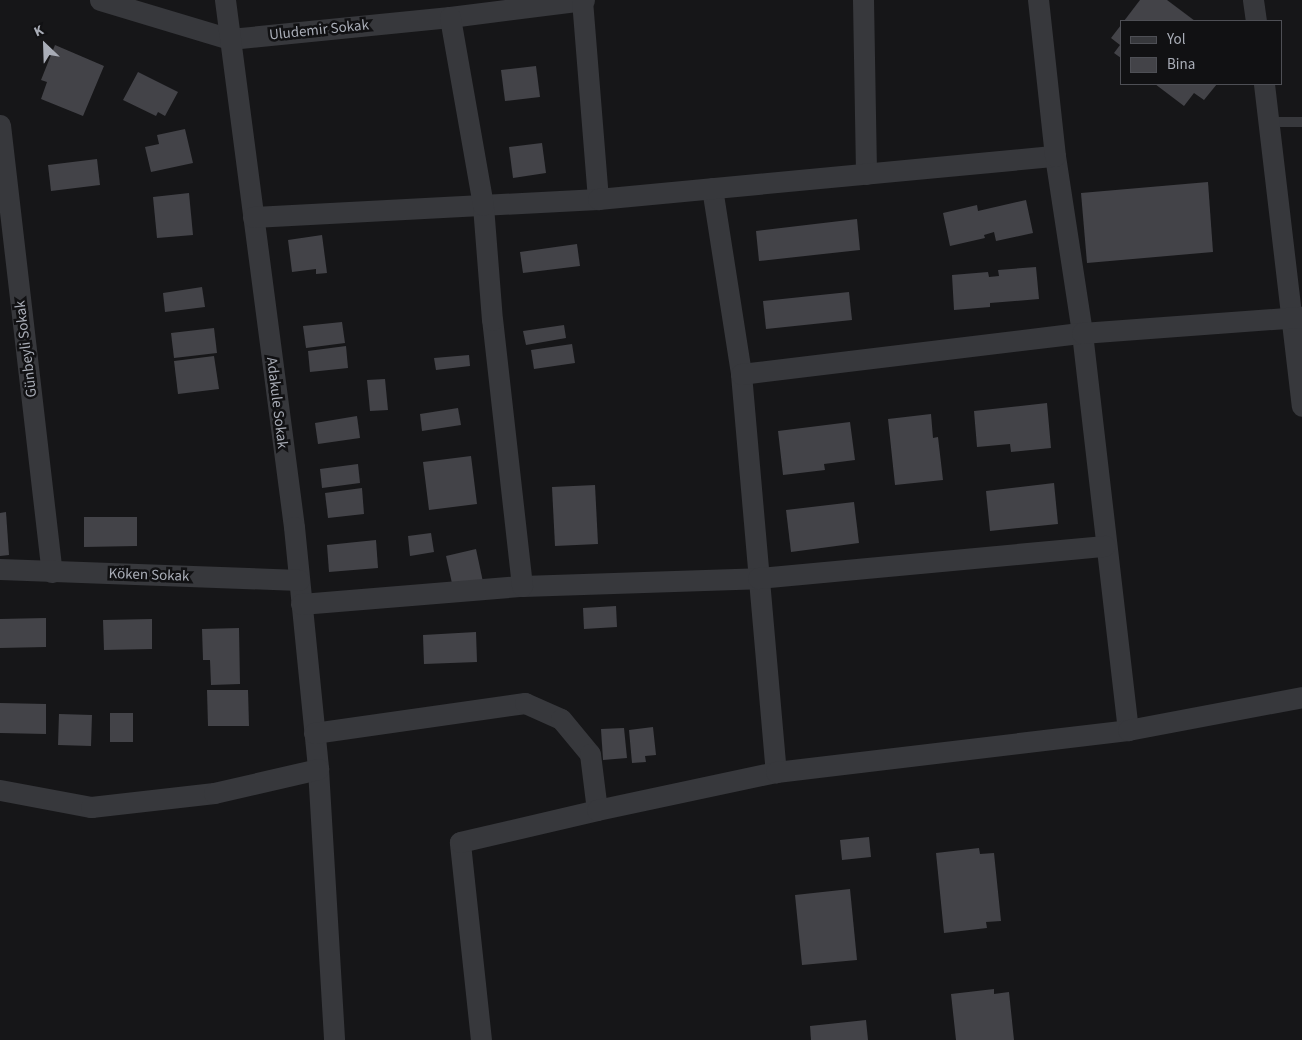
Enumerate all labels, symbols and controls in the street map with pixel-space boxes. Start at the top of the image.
street label: Uludemir Sokak [268,16,370,44]
north arrow [20,20,70,70]
text: K [31,20,47,42]
legend [1120,20,1282,85]
text: Yol [1167,29,1185,50]
text: Bina [1167,54,1195,75]
street label: Günbeyli Sokak [11,300,41,398]
street label: Adakule Sokak [262,356,292,450]
street label: Köken Sokak [108,565,190,585]

